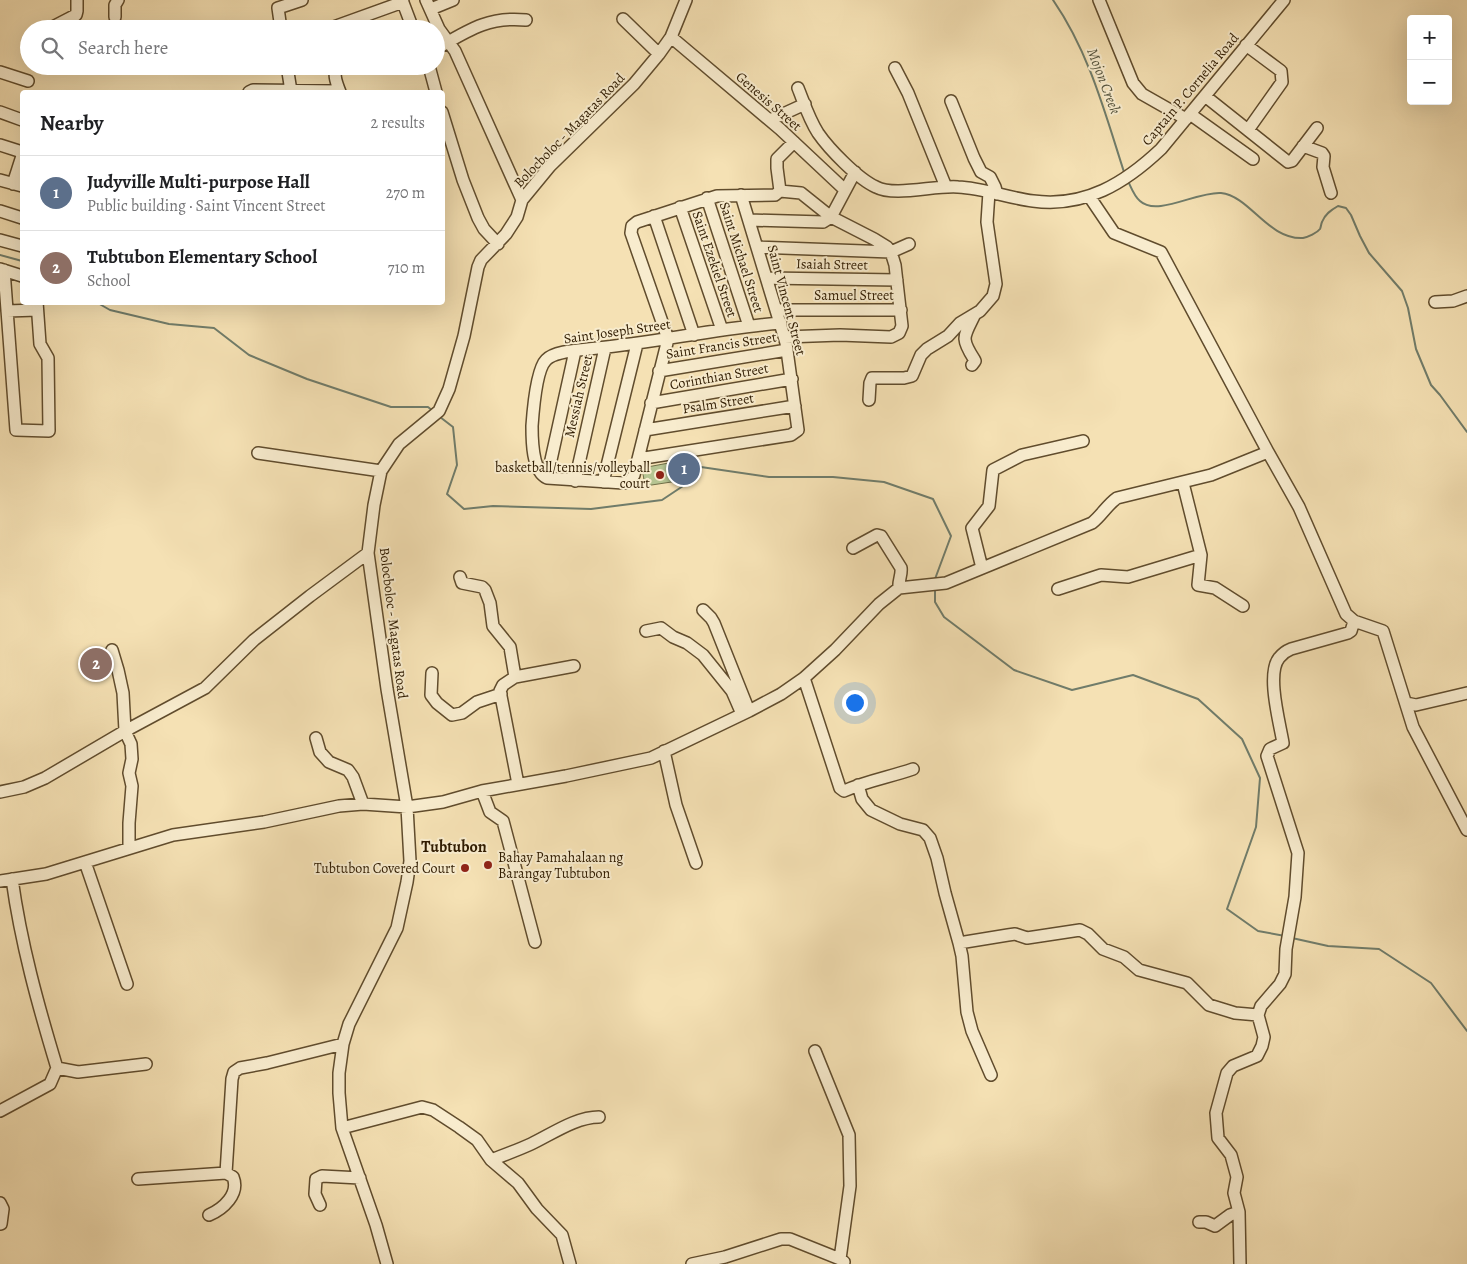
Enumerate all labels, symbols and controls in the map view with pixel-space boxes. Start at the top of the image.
map controls [1407,15,1452,105]
button: + [1407,15,1452,60]
search box [20,20,445,75]
street label: Captain P. Cornelia Road [1138,29,1243,150]
icon: search [38,34,66,62]
text: Search here [78,35,168,61]
water label: Mojon Creek [1082,45,1126,117]
button: − [1407,60,1452,105]
street label: Genesis Street [732,67,806,136]
street label: Bolocboloc - Magatas Road [510,69,630,192]
text: Nearby [40,109,103,137]
text: 2 results [370,112,425,134]
text: Judyville Multi-purpose Hall [87,169,310,195]
text: 1 [53,182,59,204]
text: 270 m [386,182,425,204]
text: Public building · Saint Vincent Street [87,195,326,217]
street label: Saint Michael Street [715,199,768,315]
street label: Saint Ezekiel Street [687,209,742,320]
street label: Saint Vincent Street [763,243,811,358]
text: Tubtubon Elementary School [87,244,317,270]
street label: Isaiah Street [796,254,869,275]
text: 2 [52,257,60,279]
text: 710 m [388,257,425,279]
text: School [87,270,130,292]
street label: Samuel Street [814,286,894,305]
street label: Saint Joseph Street [562,315,672,348]
street label: Saint Francis Street [664,327,778,364]
street label: Messiah Street [560,353,597,439]
street label: Corinthian Street [668,358,770,395]
street label: Psalm Street [681,388,756,419]
pin: 1 [668,450,700,488]
place label: basketball/tennis/volleyball court [495,458,651,493]
marker: basketball/tennis/volleyball court [654,469,666,481]
street label: Bolocboloc - Magatas Road [375,546,412,700]
pin: 2 [80,645,112,683]
your location [842,690,868,716]
district label: Tubtubon [421,836,487,858]
place label: Bahay Pamahalaan ng Barangay Tubtubon [498,848,623,883]
place label: Tubtubon Covered Court [314,859,455,878]
marker: Bahay Pamahalaan ng Barangay Tubtubon [482,859,494,871]
marker: Tubtubon Covered Court [459,862,471,874]

